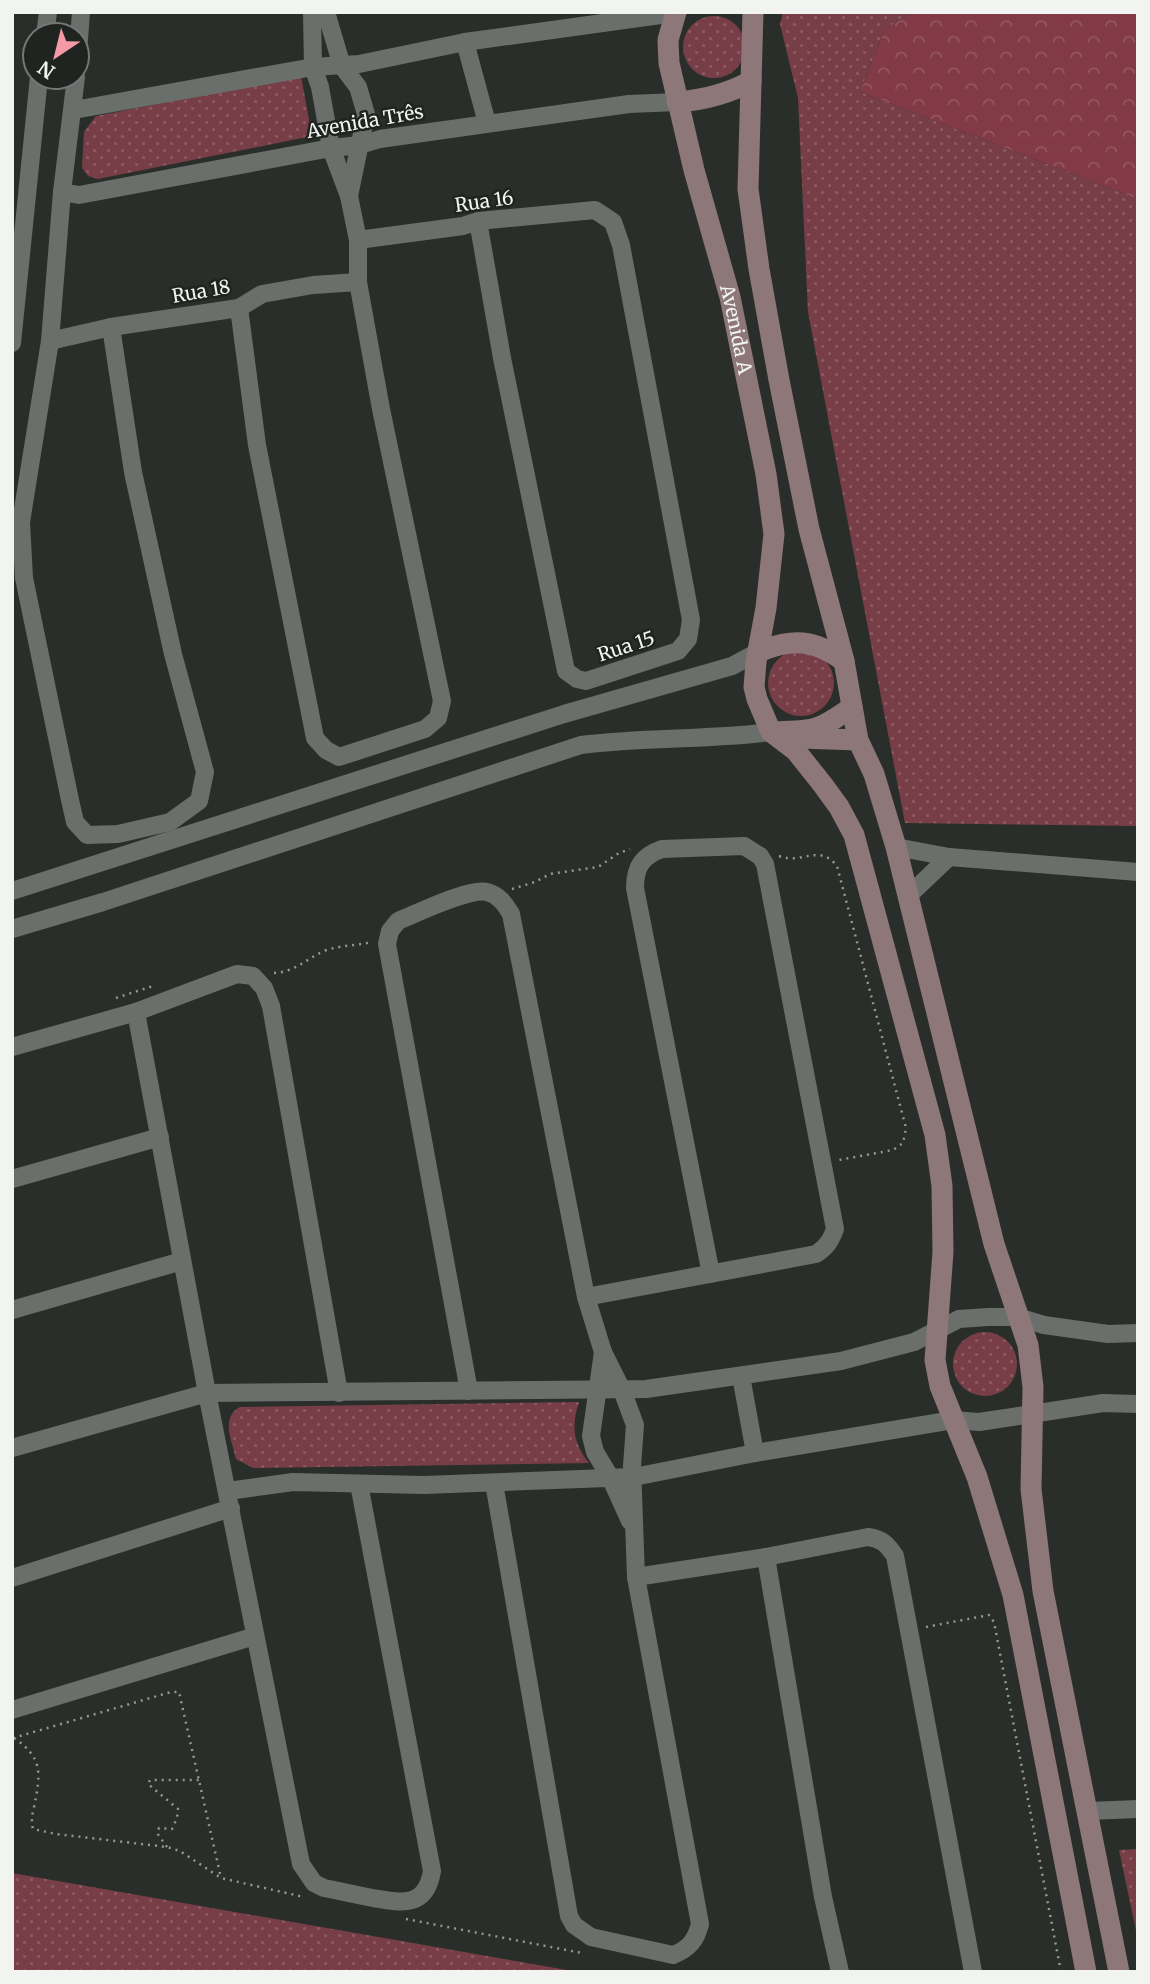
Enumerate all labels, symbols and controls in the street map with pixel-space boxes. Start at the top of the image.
north arrow [21,21,91,91]
text: N [33,56,59,84]
street label: Avenida Três [304,99,425,143]
street label: Rua 16 [453,185,515,217]
street label: Rua 18 [170,274,232,308]
street label: Avenida A [715,281,758,377]
street label: Rua 15 [594,626,658,666]

